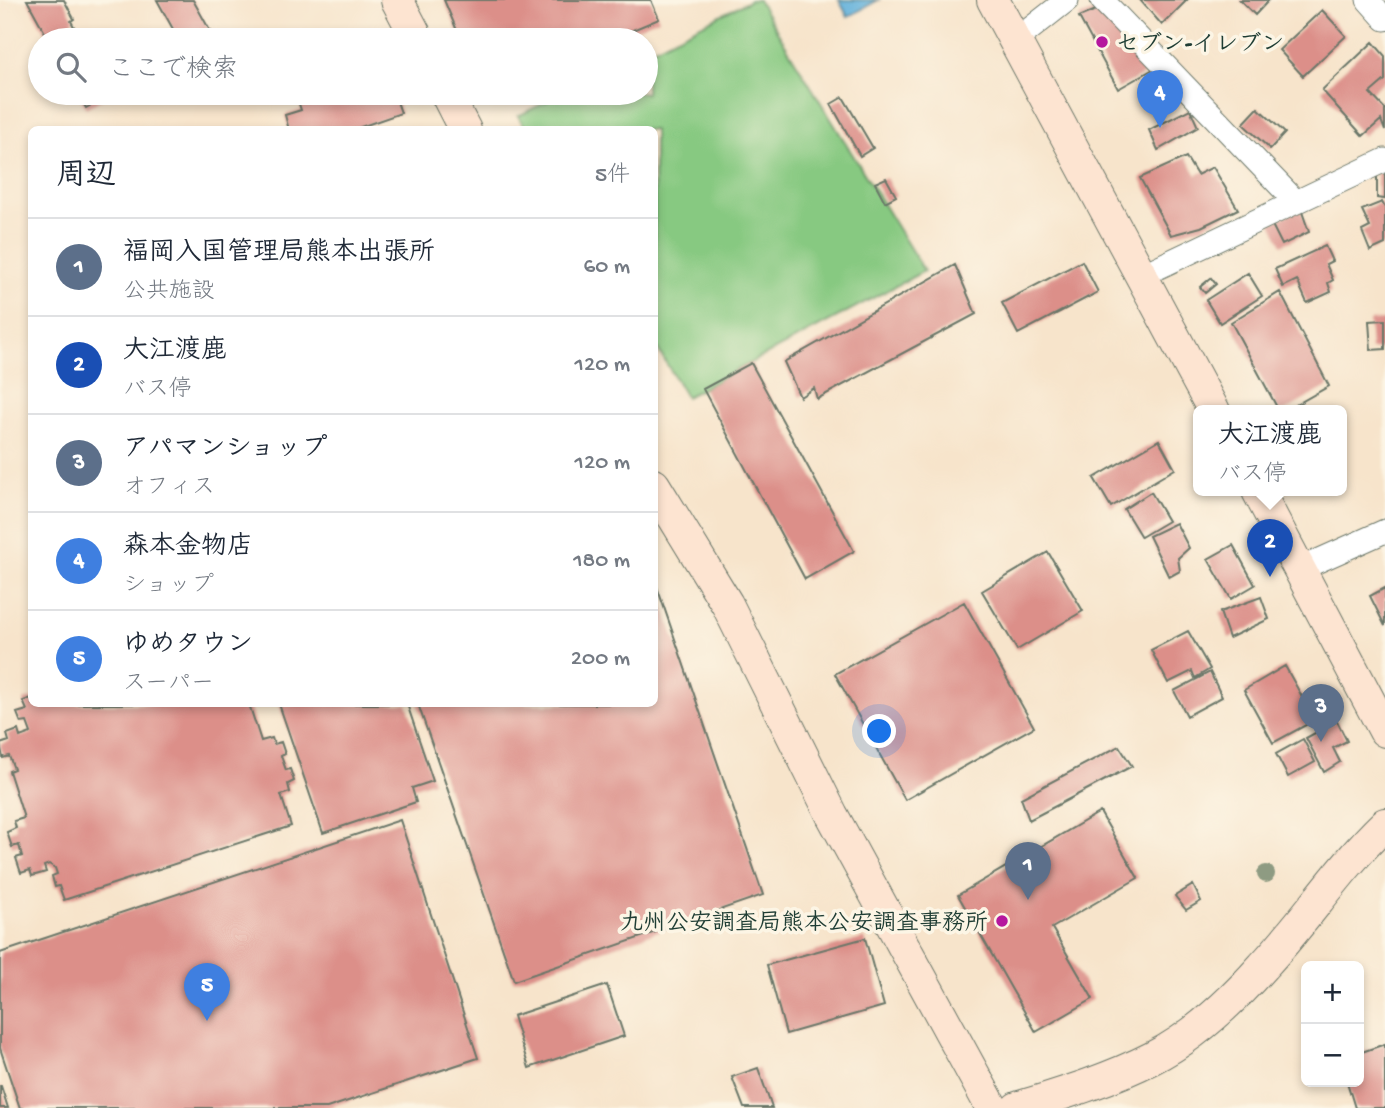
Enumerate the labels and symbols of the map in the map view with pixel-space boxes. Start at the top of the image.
place label: セブン-イレブン [1116,31,1284,59]
marker: セブン-イレブン [1094,34,1110,50]
pin: 4 [1137,70,1183,128]
pin: 2 [1247,519,1293,577]
pin: 3 [1298,684,1344,742]
your location [862,714,896,748]
pin: 1 [1005,842,1051,900]
place label: 九州公安調査局熊本公安調査事務所 [620,909,988,938]
marker: 九州公安調査局熊本公安調査事務所 [994,913,1010,929]
pin: 5 [184,963,230,1021]

